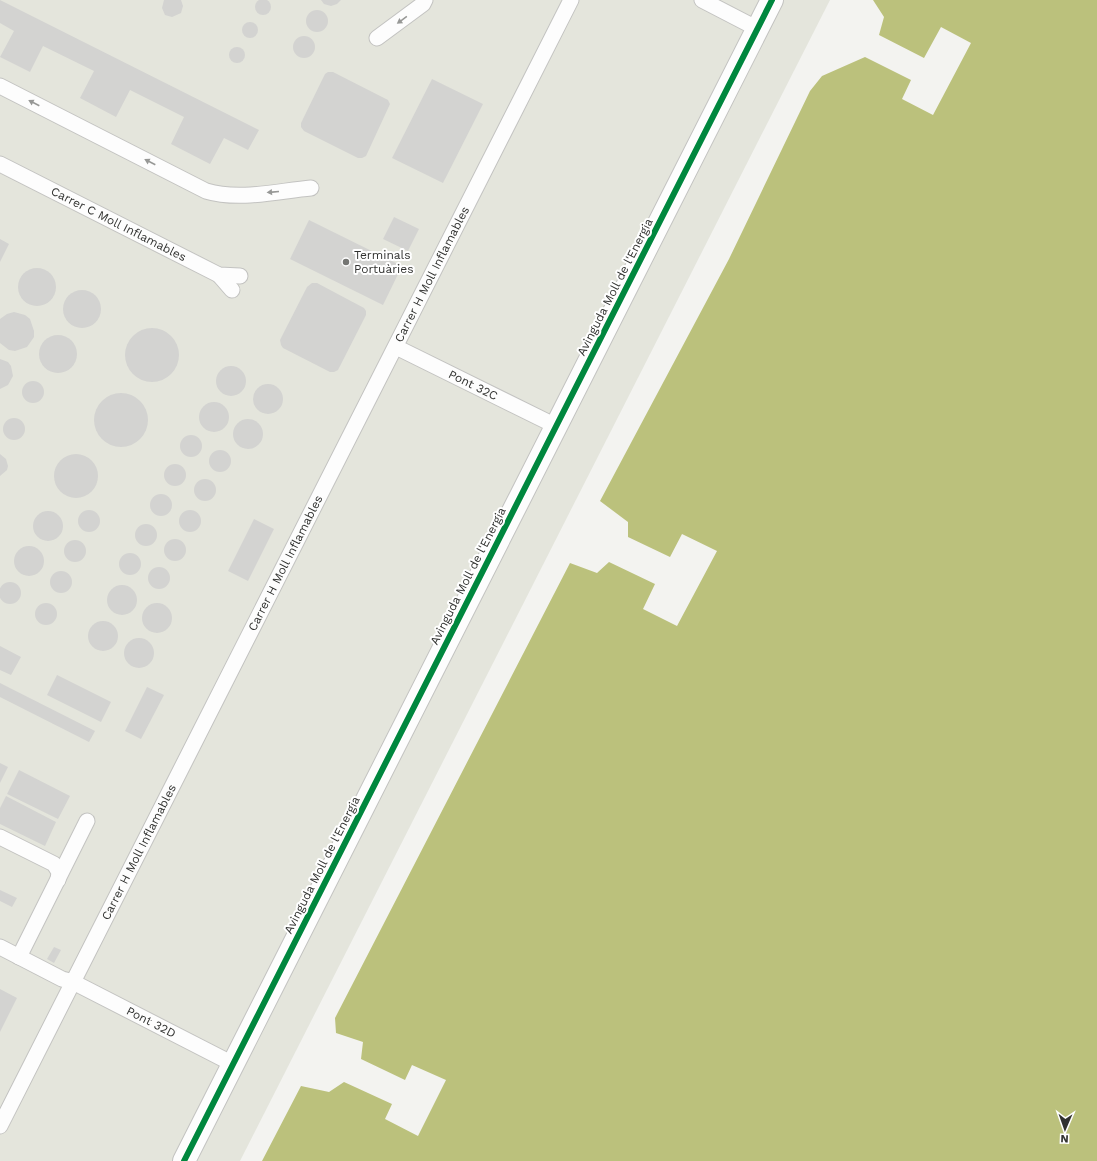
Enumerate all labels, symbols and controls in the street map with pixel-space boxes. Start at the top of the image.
one-way arrow [396,15,407,24]
one-way arrow [29,100,40,106]
one-way arrow [145,159,156,165]
street label: Carrer C Moll Inflamables [49,184,189,264]
one-way arrow [267,188,279,195]
street label: Carrer H Moll Inflamables [392,204,472,344]
street label: Avinguda Moll de l'Energia [574,216,656,358]
place label: Terminals Portuàries [354,248,414,276]
marker: Terminals Portuàries [341,257,351,267]
street label: Pont 32C [446,367,500,403]
street label: Carrer H Moll Inflamables [245,493,326,633]
street label: Avinguda Moll de l'Energia [427,505,509,647]
street label: Carrer H Moll Inflamables [99,782,179,922]
street label: Avinguda Moll de l'Energia [281,794,363,936]
street label: Pont 32D [124,1004,178,1041]
north arrow [1045,1109,1085,1149]
text: N [1060,1132,1069,1145]

